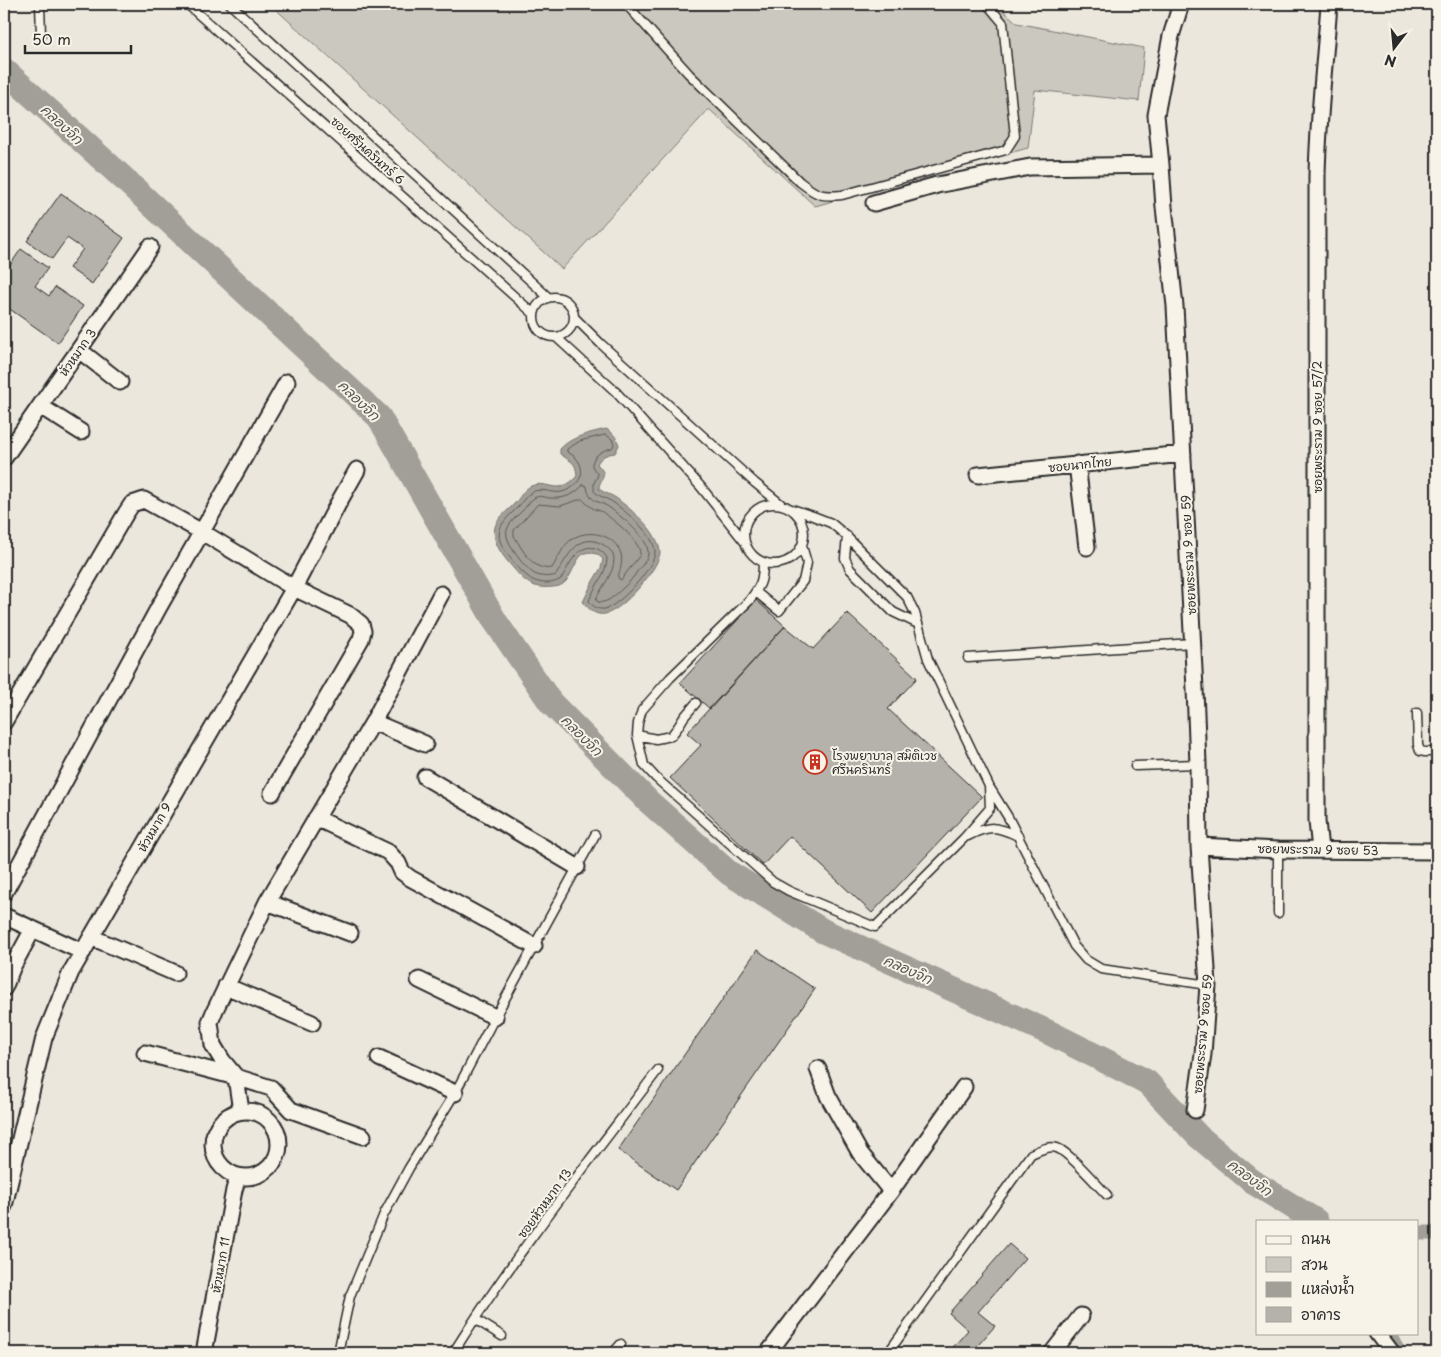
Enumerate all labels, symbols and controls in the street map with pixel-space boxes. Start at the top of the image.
scale bar [25,22,131,54]
north arrow [1368,22,1418,72]
text: 50 m [32,27,71,50]
text: N [1382,49,1399,73]
water label: คลองจิก [36,99,88,150]
street label: ซอยศรีนครินทร์ 6 [327,112,409,188]
street label: หัวหมาก 3 [54,324,100,380]
street label: ซอยพระราม 9 ซอย 57/2 [1308,361,1326,493]
water label: คลองจิก [333,375,385,426]
street label: ซอยนากไทย [1047,452,1113,476]
street label: ซอยพระราม 9 ซอย 59 [1176,494,1200,616]
water label: คลองจิก [557,710,608,761]
place label: โรงพยาบาล สมิติเวช ศรีนครินทร์ [832,746,937,778]
building icon: โรงพยาบาล สมิติเวช ศรีนครินทร์ [802,749,828,775]
street label: หัวหมาก 9 [133,799,175,855]
street label: ซอยพระราม 9 ซอย 53 [1257,839,1379,859]
water label: คลองจิก [881,949,936,989]
street label: ซอยพระราม 9 ซอย 59 [1188,973,1216,1095]
water label: คลองจิก [1223,1153,1277,1201]
street label: ซอยหัวหมาก 13 [513,1164,575,1242]
legend [1256,1220,1418,1334]
text: ถนน [1301,1226,1330,1249]
street label: หัวหมาก 11 [206,1236,234,1294]
text: สวน [1301,1252,1328,1275]
text: แหล่งน้ำ [1301,1275,1355,1299]
text: อาคาร [1301,1302,1341,1325]

